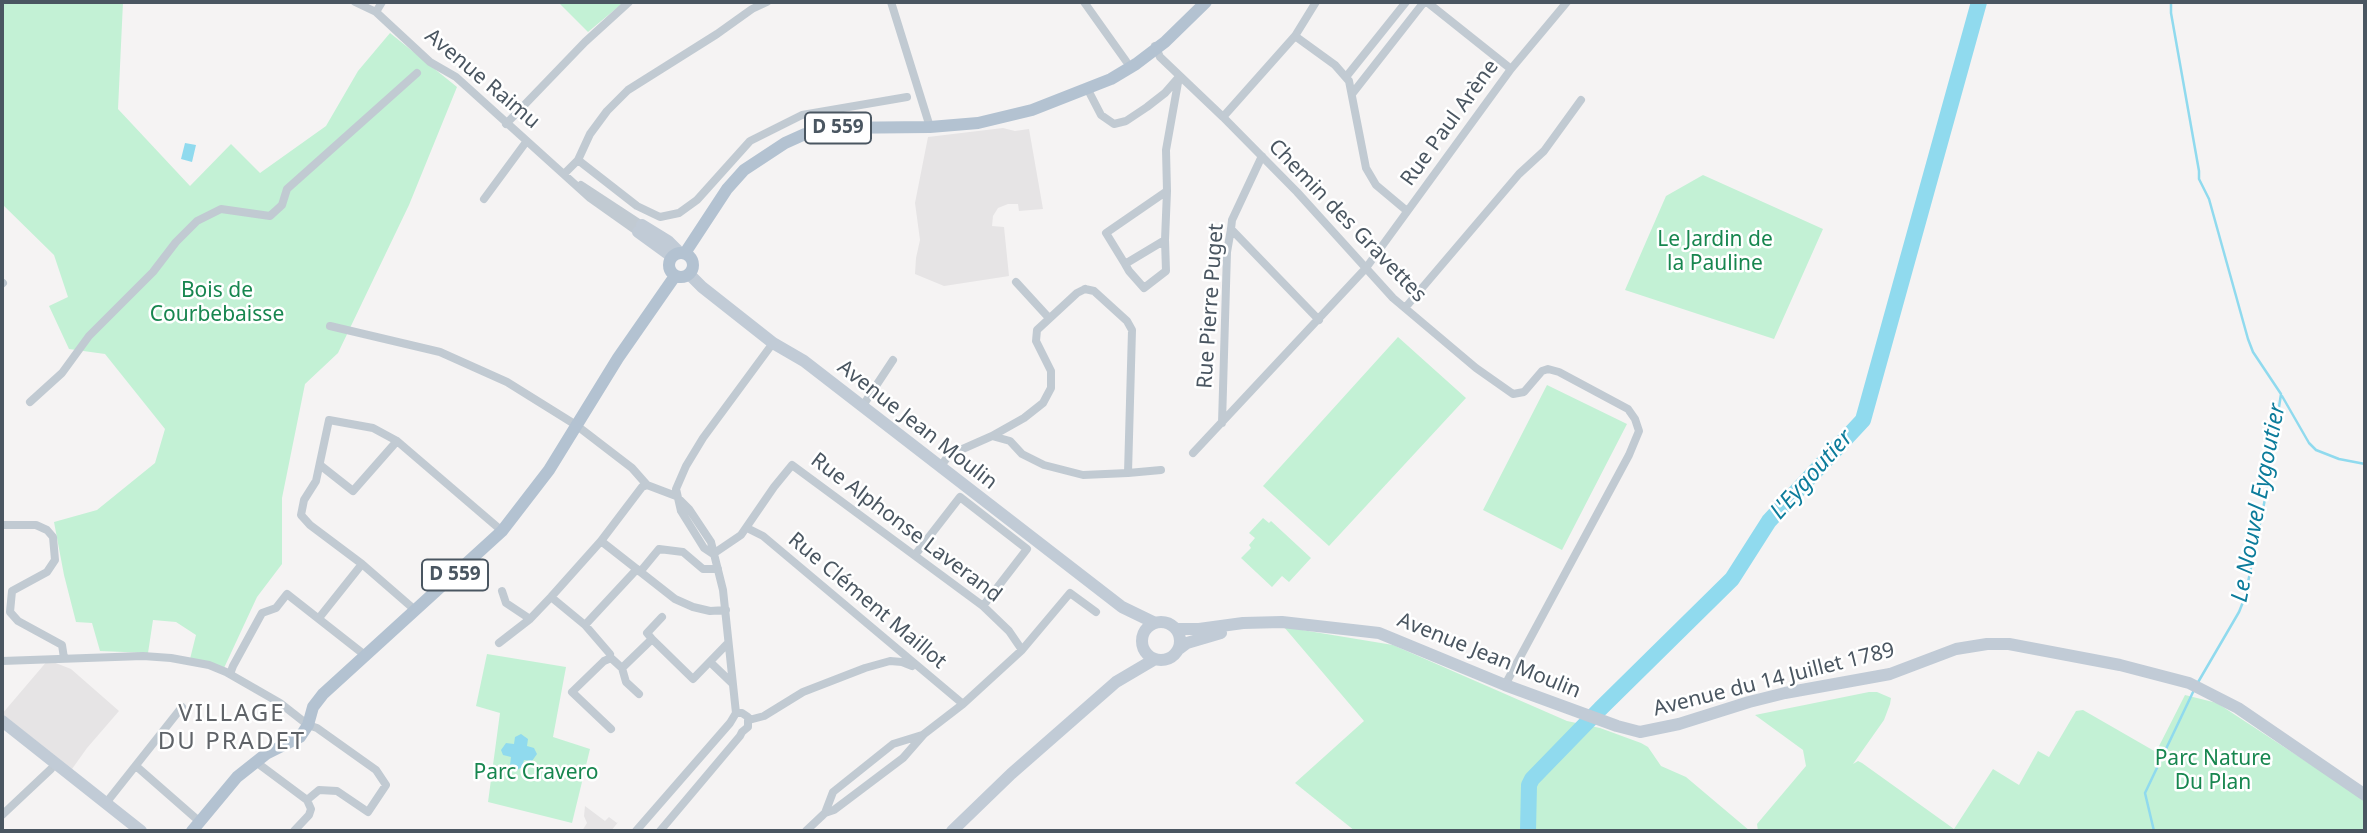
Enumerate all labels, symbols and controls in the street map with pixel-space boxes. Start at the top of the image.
street label: Avenue Raimu [419,24,545,134]
street label: Rue Paul Arène [1396,55,1504,191]
road number: D 559 [805,112,871,144]
street label: Chemin des Gravettes [1263,134,1431,308]
street label: Rue Pierre Puget [1193,223,1229,389]
park label: Le Jardin de la Pauline [1657,227,1773,277]
park label: Bois de Courbebaisse [150,278,284,328]
street label: Avenue Jean Moulin [832,355,1002,495]
water label: Le Nouvel Eygoutier [2226,401,2292,605]
water label: L'Eygoutier [1765,425,1859,525]
street label: Rue Alphonse Laverand [806,448,1006,608]
street label: Rue Clément Maillot [783,527,951,675]
road number: D 559 [422,560,488,590]
street label: Avenue Jean Moulin [1394,608,1584,704]
street label: Avenue du 14 Juillet 1789 [1651,638,1897,722]
district label: VILLAGE DU PRADET [159,700,305,756]
park label: Parc Nature Du Plan [2155,746,2271,796]
park label: Parc Cravero [473,760,599,786]

